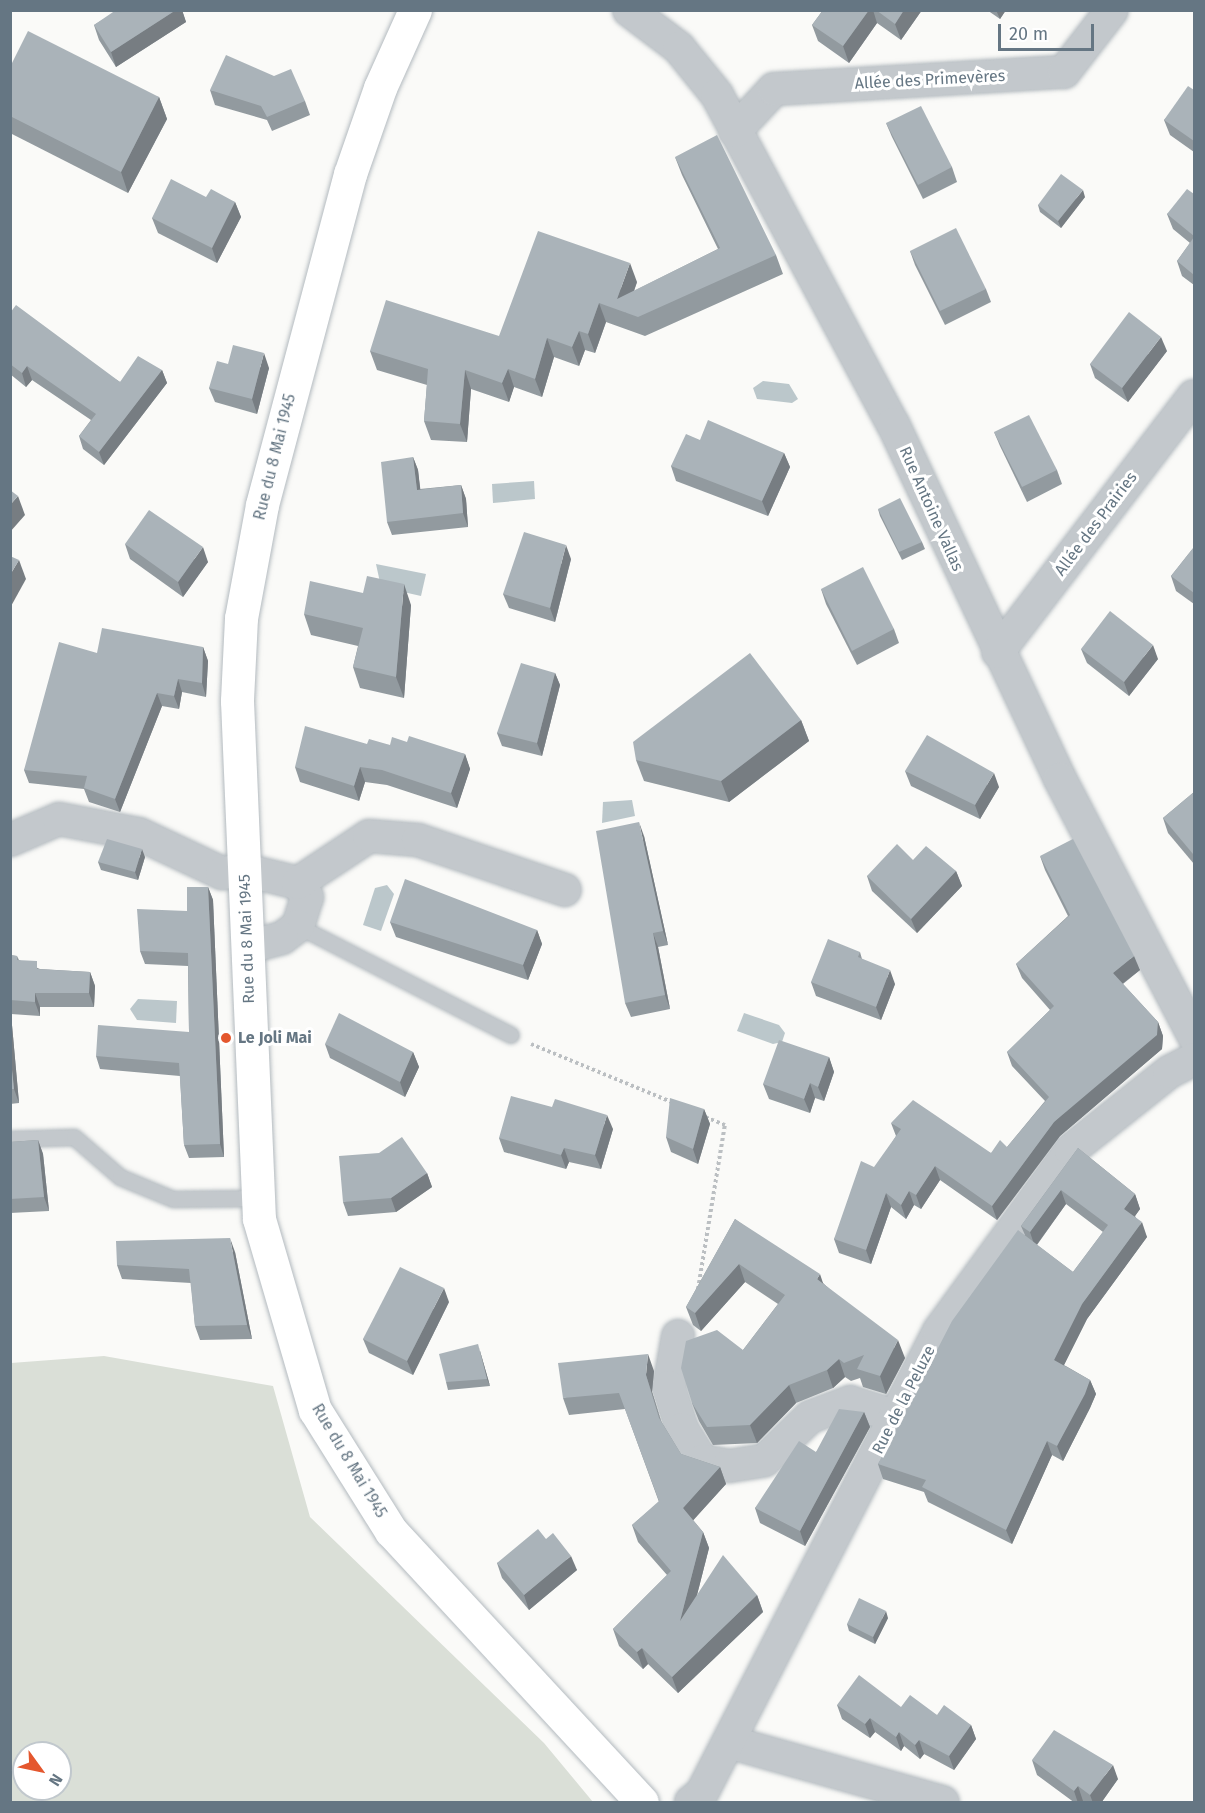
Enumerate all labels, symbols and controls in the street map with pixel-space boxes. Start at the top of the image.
scale bar [1001,12,1097,50]
text: 20 m [1009,23,1048,45]
street label: Allée des Primevères [854,66,1006,94]
street label: Rue du 8 Mai 1945 [250,392,300,522]
street label: Rue Antoine Vallas [895,444,967,574]
street label: Allée des Prairies [1051,468,1141,580]
street label: Rue du 8 Mai 1945 [235,874,259,1004]
place label: Le Joli Mai [238,1028,312,1048]
marker: Le Joli Mai [219,1031,233,1045]
street label: Rue de la Peluze [868,1343,940,1457]
street label: Rue du 8 Mai 1945 [307,1401,391,1521]
north arrow [12,1741,72,1801]
text: N [45,1770,67,1790]

